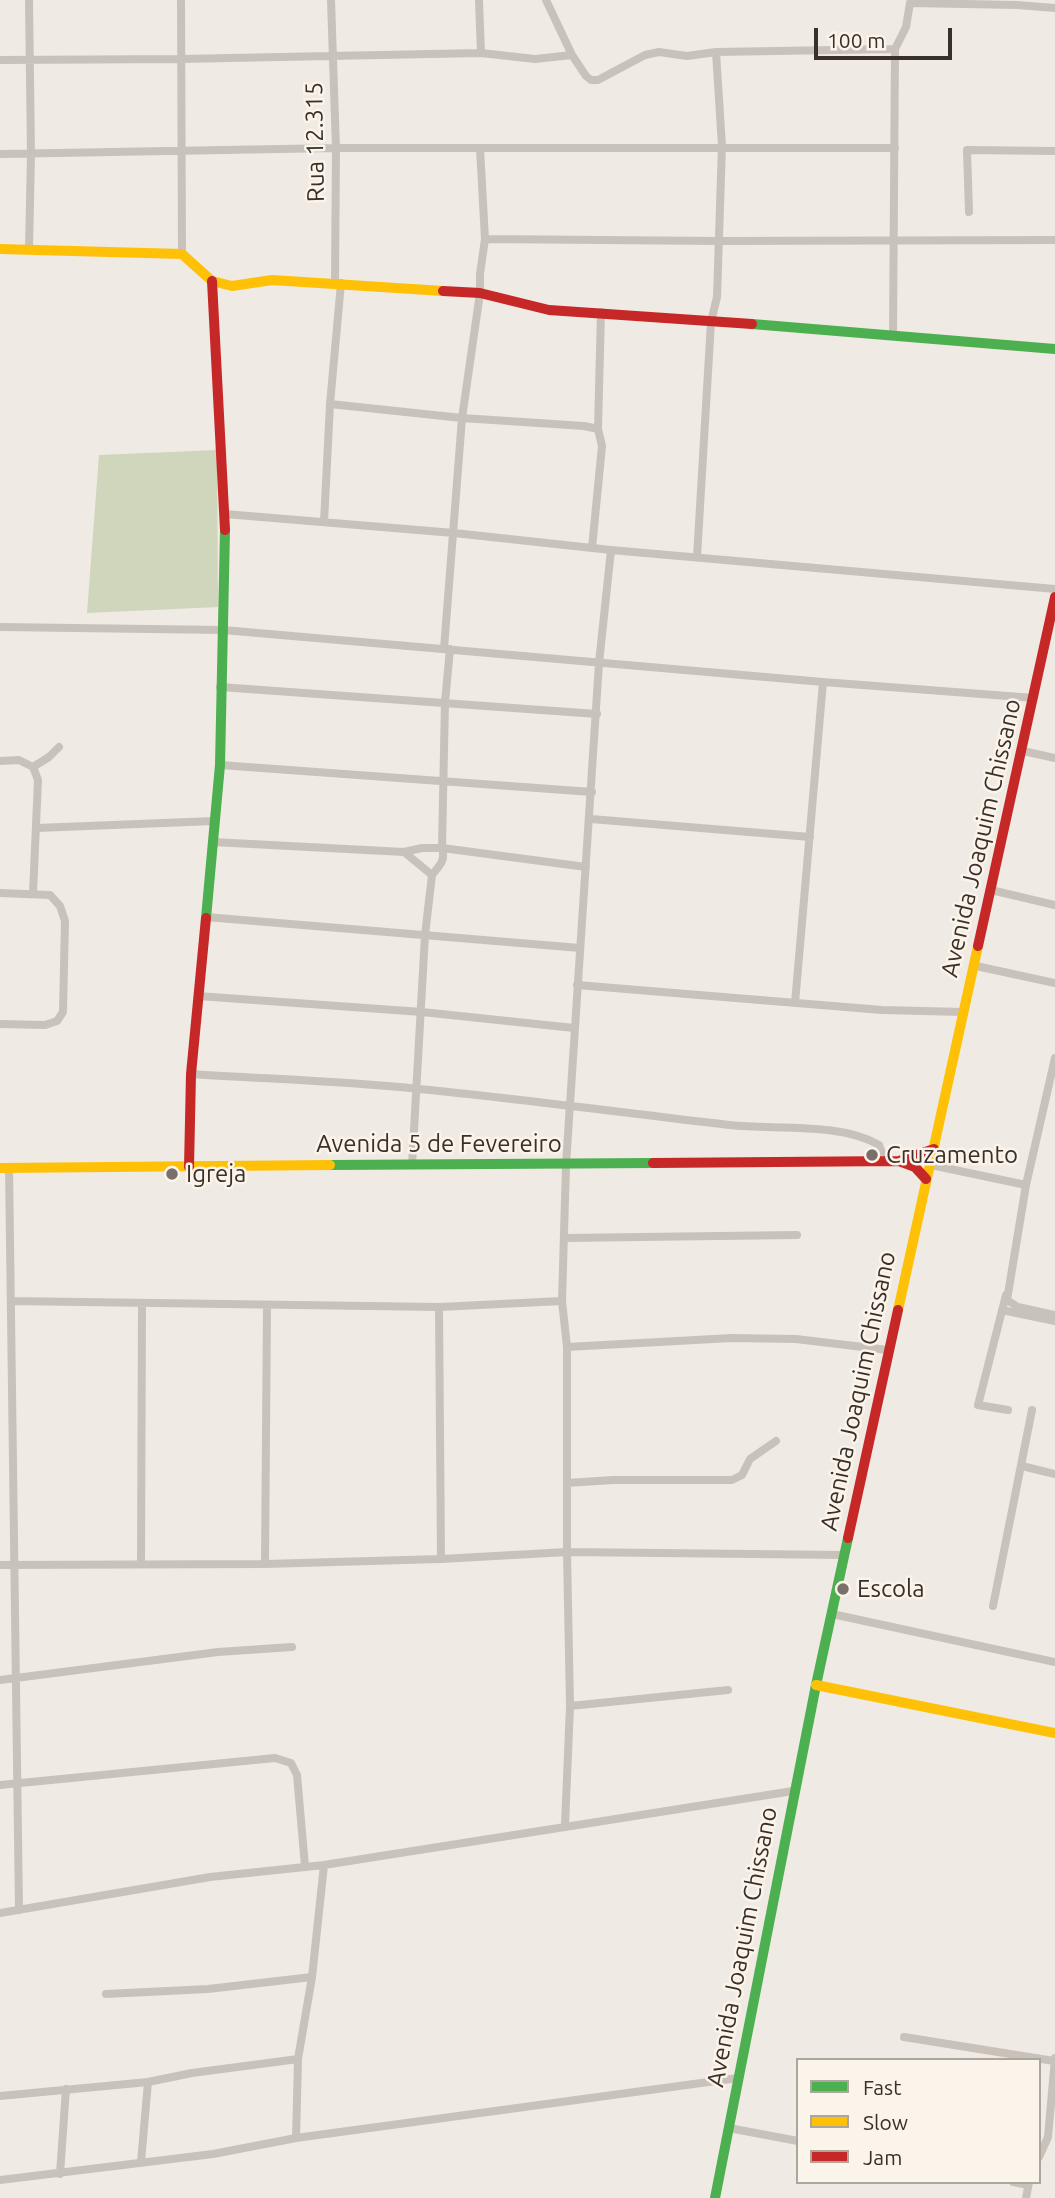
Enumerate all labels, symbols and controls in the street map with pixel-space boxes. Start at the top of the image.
scale bar [817,14,955,58]
text: 100 m [827,28,885,52]
street label: Rua 12.315 [300,82,330,202]
street label: Avenida Joaquim Chissano [935,696,1027,980]
street label: Avenida 5 de Fevereiro [316,1130,562,1158]
place label: Cruzamento [886,1141,1018,1169]
marker: Cruzamento [864,1147,880,1163]
place label: Igreja [186,1160,246,1188]
marker: Igreja [164,1166,180,1182]
street label: Avenida Joaquim Chissano [814,1249,902,1533]
place label: Escola [857,1575,925,1603]
marker: Escola [835,1581,851,1597]
street label: Avenida Joaquim Chissano [701,1805,783,2089]
legend [796,2058,1041,2184]
text: Fast [863,2075,901,2099]
text: Slow [863,2110,908,2134]
text: Jam [863,2145,902,2169]

